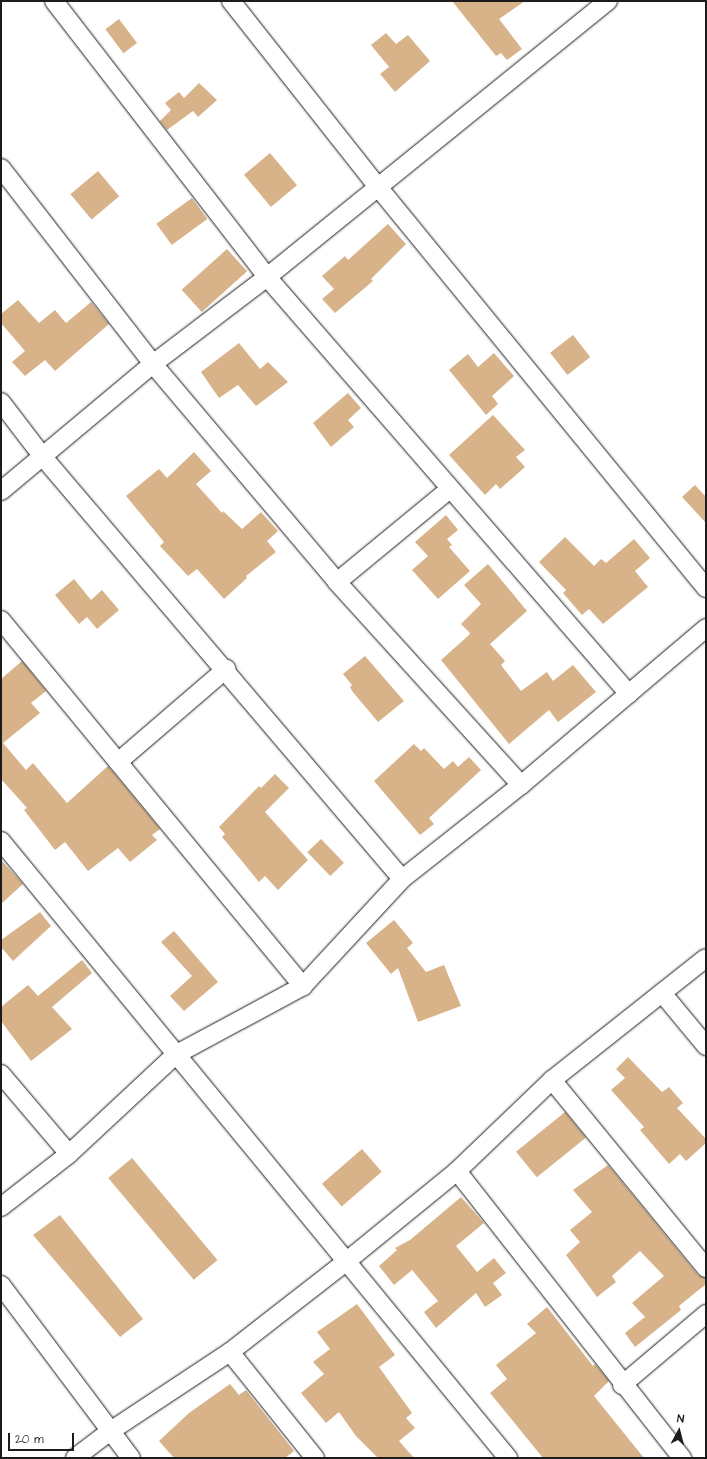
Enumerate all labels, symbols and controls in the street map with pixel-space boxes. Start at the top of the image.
north arrow [659,1411,699,1451]
text: N [676,1411,685,1426]
scale bar [10,1425,76,1451]
text: 20 m [15,1431,44,1448]

